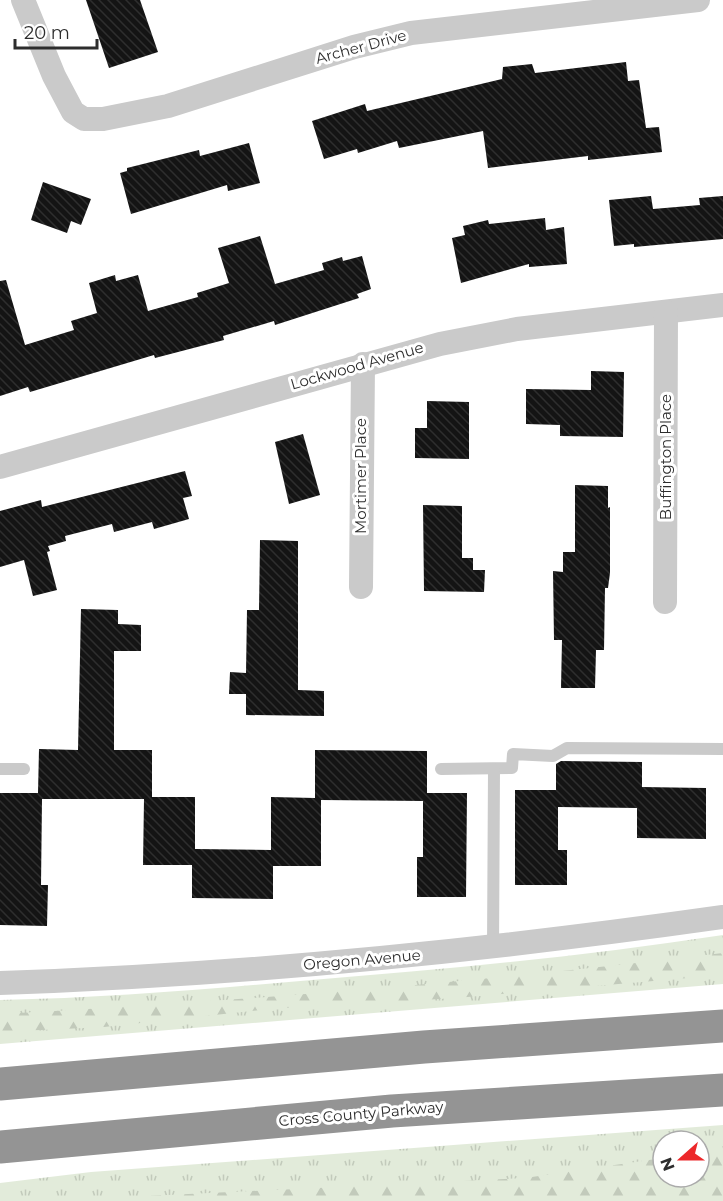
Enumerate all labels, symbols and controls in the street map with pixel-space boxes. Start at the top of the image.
scale bar [15,12,98,50]
text: 20 m [24,22,70,44]
street label: Archer Drive [313,25,408,68]
street label: Lockwood Avenue [288,337,426,394]
street label: Buffington Place [656,394,675,520]
street label: Mortimer Place [351,418,370,534]
street label: Oregon Avenue [302,945,421,974]
street label: Cross County Parkway [278,1097,445,1130]
north arrow [651,1129,711,1189]
text: N [656,1155,679,1174]

